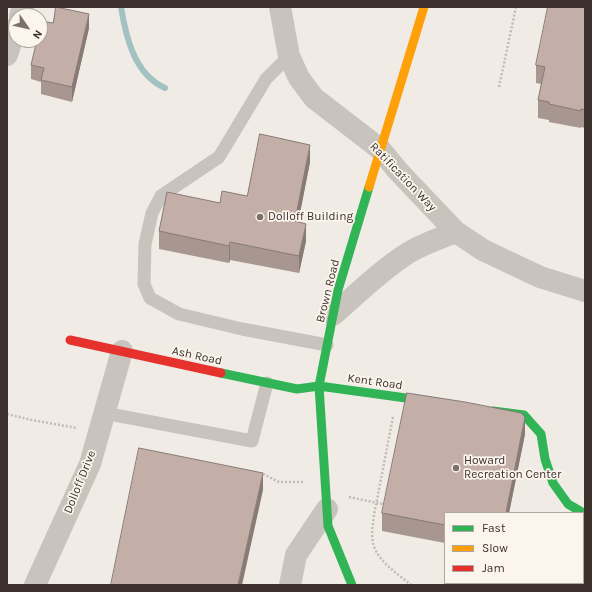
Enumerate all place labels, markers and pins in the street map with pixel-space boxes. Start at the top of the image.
place label: Dolloff Building [268,210,353,224]
marker: Dolloff Building [255,212,265,222]
place label: Howard Recreation Center [464,454,561,482]
marker: Howard Recreation Center [451,463,461,473]

